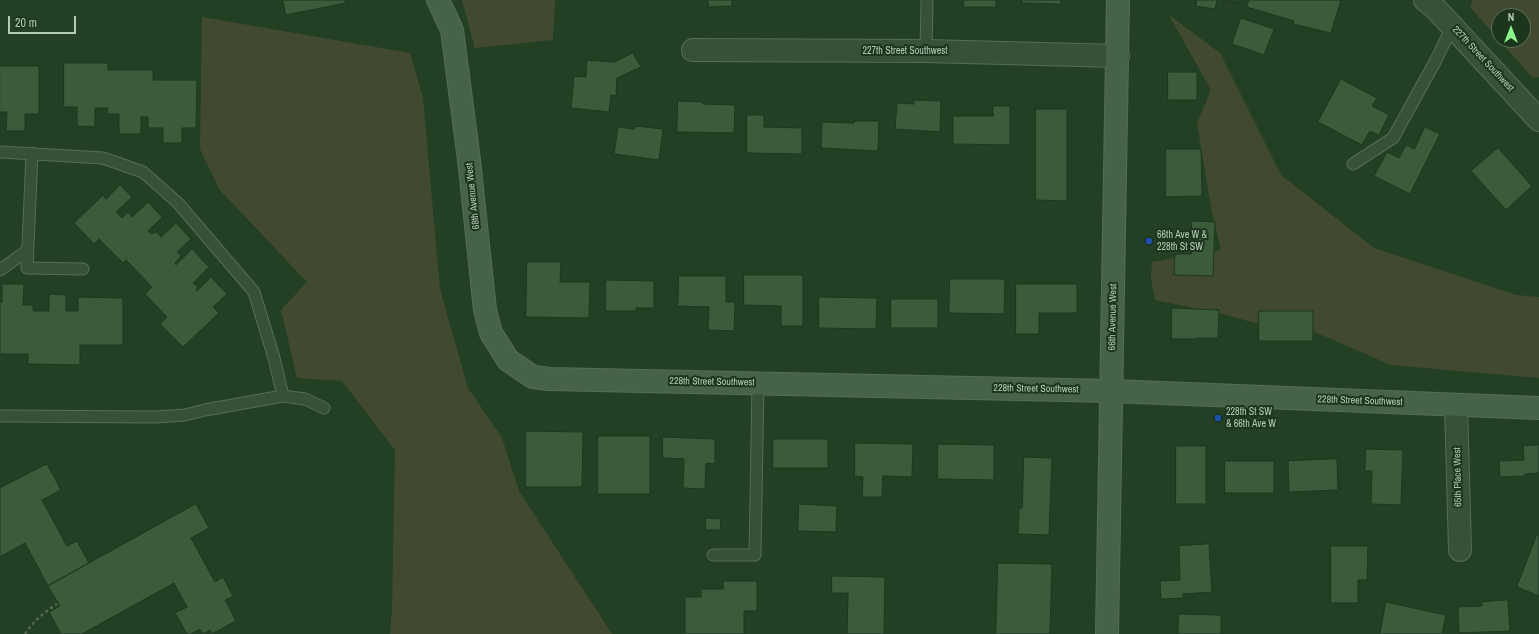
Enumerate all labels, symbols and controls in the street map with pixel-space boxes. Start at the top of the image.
scale bar [10,8,78,34]
north arrow [1491,8,1531,48]
text: N [1508,10,1514,24]
text: 20 m [15,15,37,31]
street label: 227th Street Southwest [1450,24,1516,94]
street label: 227th Street Southwest [862,45,948,57]
street label: 68th Avenue West [464,162,482,230]
place label: 66th Ave W & 228th St SW [1157,229,1207,252]
marker: 66th Ave W & 228th St SW [1144,236,1154,246]
street label: 66th Avenue West [1106,284,1120,350]
street label: 228th Street Southwest [669,375,755,389]
street label: 228th Street Southwest [993,382,1079,396]
street label: 228th Street Southwest [1317,394,1403,408]
place label: 228th St SW & 66th Ave W [1226,406,1276,430]
marker: 228th St SW & 66th Ave W [1213,413,1223,423]
street label: 65th Place West [1451,447,1465,507]

